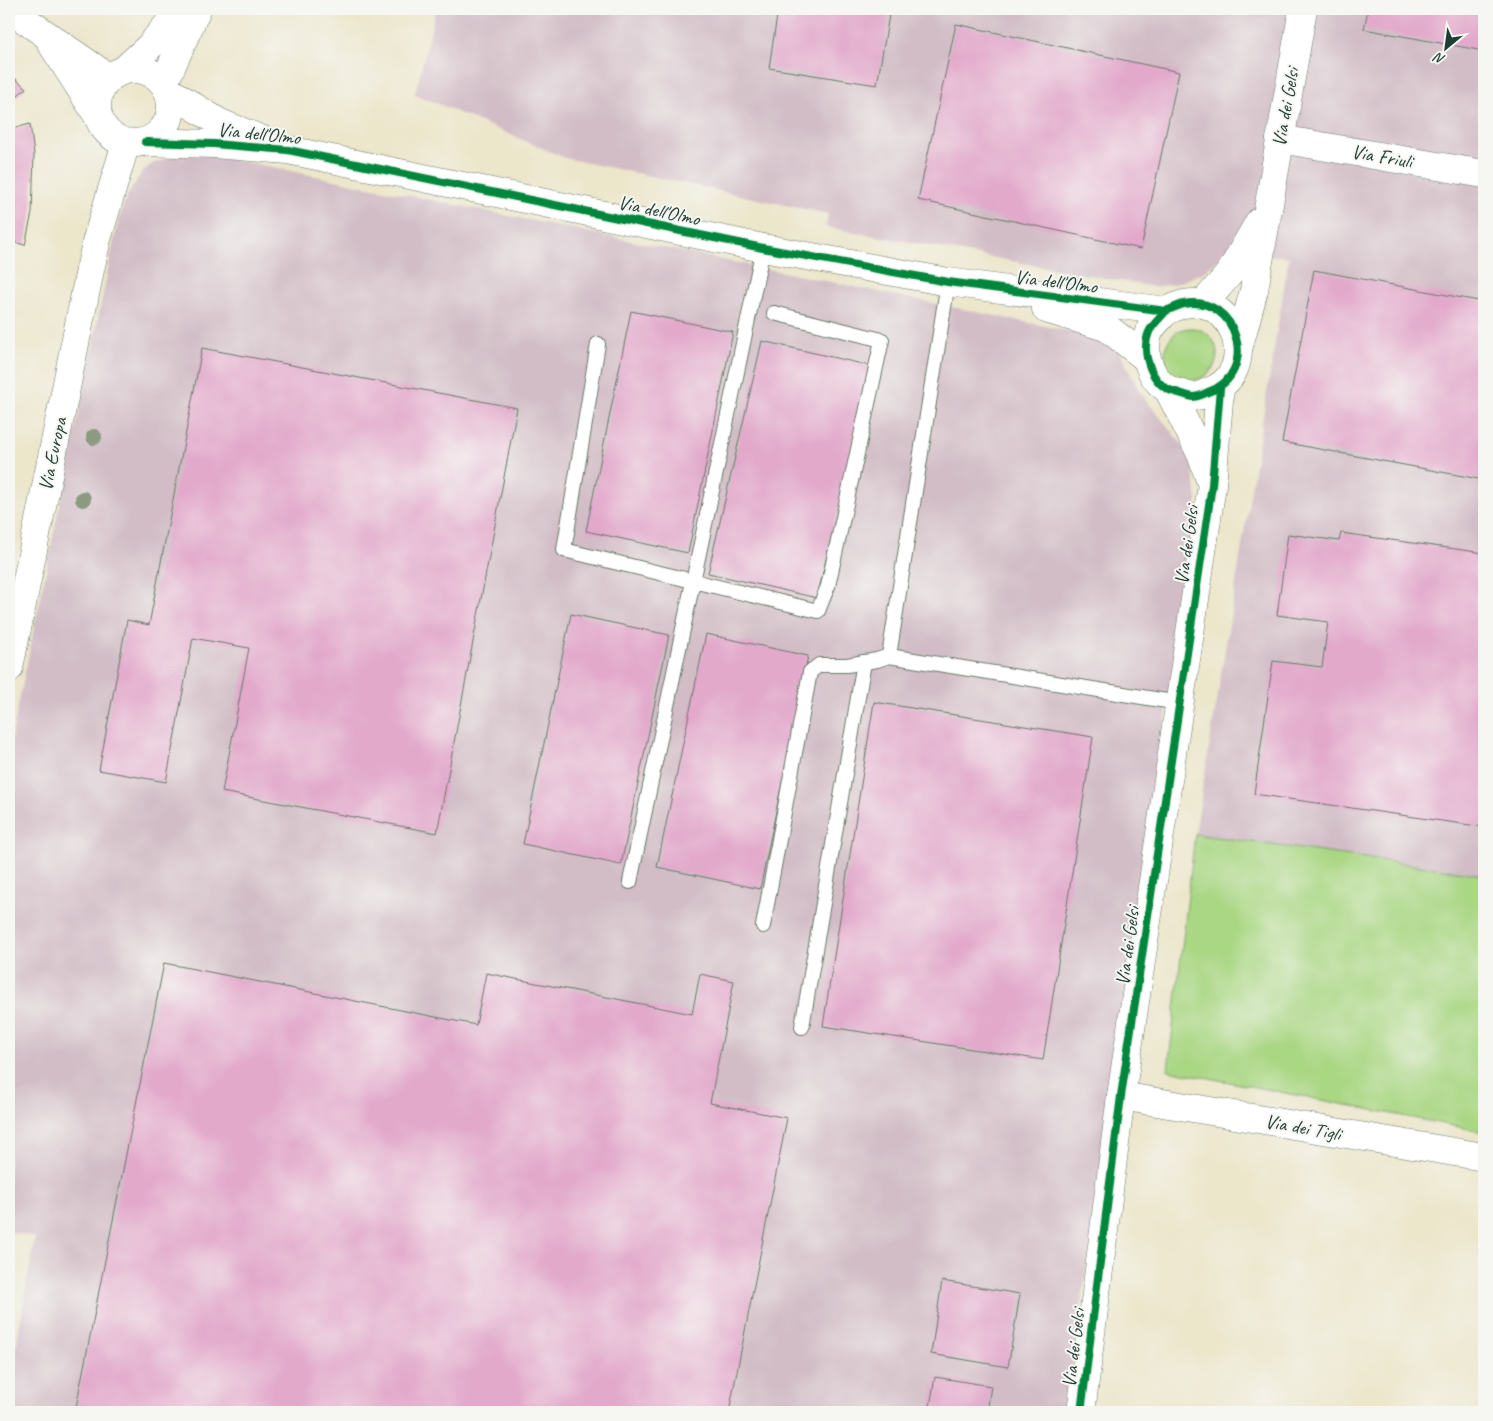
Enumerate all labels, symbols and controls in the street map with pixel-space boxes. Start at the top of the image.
north arrow [1420,22,1470,72]
text: N [1430,48,1448,68]
street label: Via dei Gelsi [1266,64,1305,148]
street label: Via dell'Olmo [216,117,302,150]
street label: Via Friuli [1350,139,1416,174]
street label: Via dell'Olmo [616,190,703,232]
street label: Via dell'Olmo [1013,264,1100,299]
street label: Via Europa [33,413,73,493]
street label: Via dei Gelsi [1169,502,1205,586]
street label: Via dei Gelsi [1110,903,1146,987]
street label: Via dei Tigli [1263,1109,1345,1147]
street label: Via dei Gelsi [1056,1305,1091,1389]

